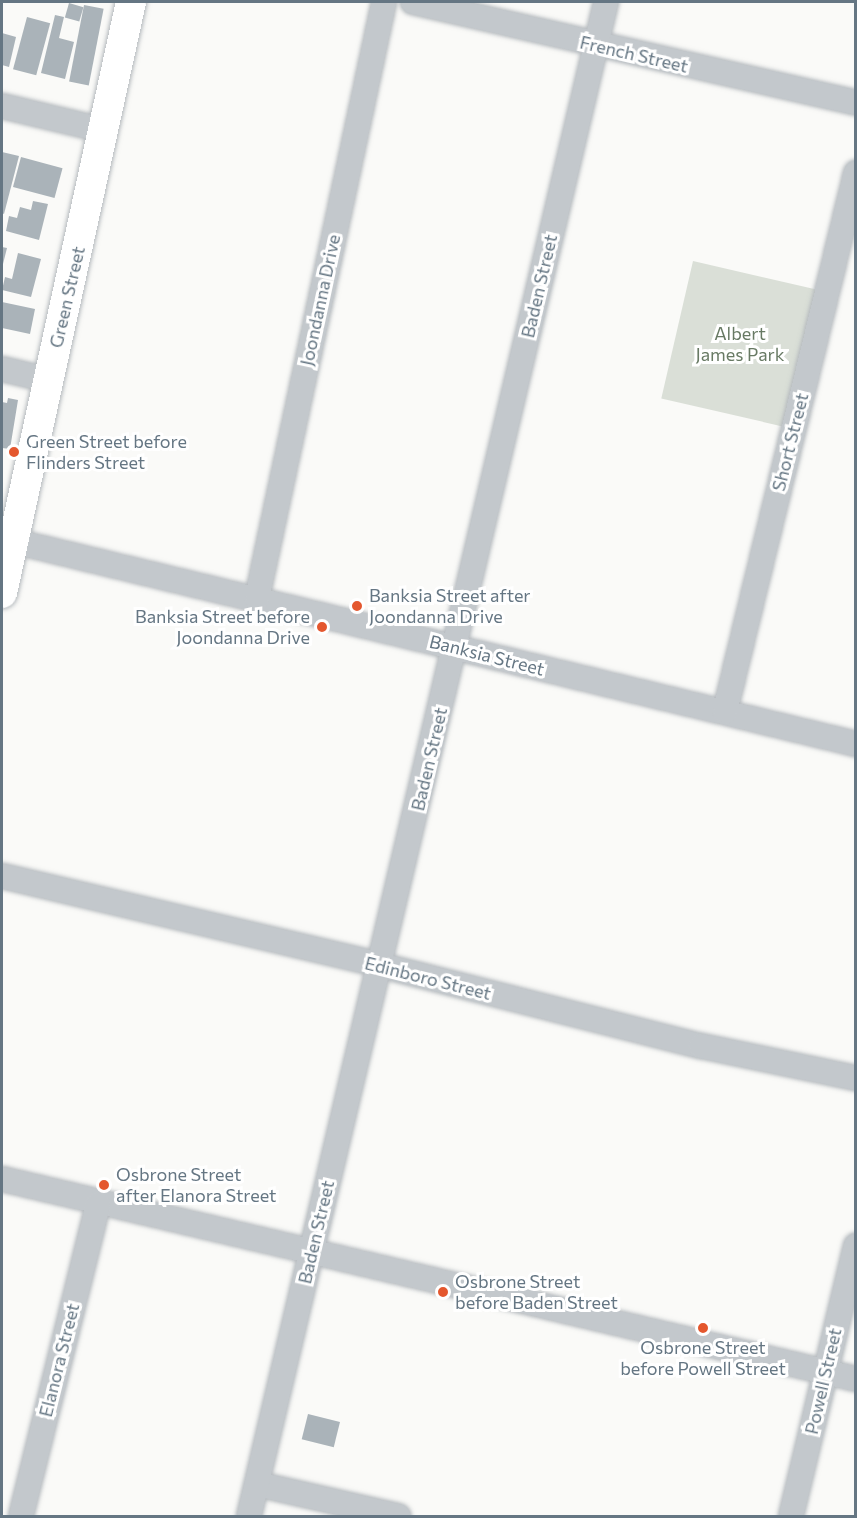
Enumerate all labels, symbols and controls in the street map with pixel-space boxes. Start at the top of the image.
street label: French Street [578,31,690,77]
street label: Joondanna Drive [296,232,344,368]
street label: Baden Street [517,232,561,340]
street label: Green Street [45,244,89,350]
park label: Albert James Park [695,323,785,366]
street label: Short Street [767,391,813,493]
place label: Green Street before Flinders Street [26,431,187,474]
marker: Green Street before Flinders Street [7,445,21,459]
place label: Banksia Street after Joondanna Drive [369,585,531,628]
marker: Banksia Street after Joondanna Drive [350,599,364,613]
place label: Banksia Street before Joondanna Drive [135,606,310,648]
marker: Banksia Street before Joondanna Drive [315,620,329,634]
street label: Banksia Street [427,630,547,680]
street label: Baden Street [407,705,451,813]
street label: Edinboro Street [363,952,493,1004]
place label: Osbrone Street after Elanora Street [116,1164,276,1206]
marker: Osbrone Street after Elanora Street [97,1178,111,1192]
street label: Baden Street [294,1178,338,1286]
place label: Osbrone Street before Baden Street [455,1271,618,1314]
marker: Osbrone Street before Baden Street [436,1285,450,1299]
street label: Elanora Street [34,1301,84,1419]
marker: Osbrone Street before Powell Street [696,1321,710,1335]
street label: Powell Street [800,1326,846,1436]
place label: Osbrone Street before Powell Street [620,1337,786,1380]

